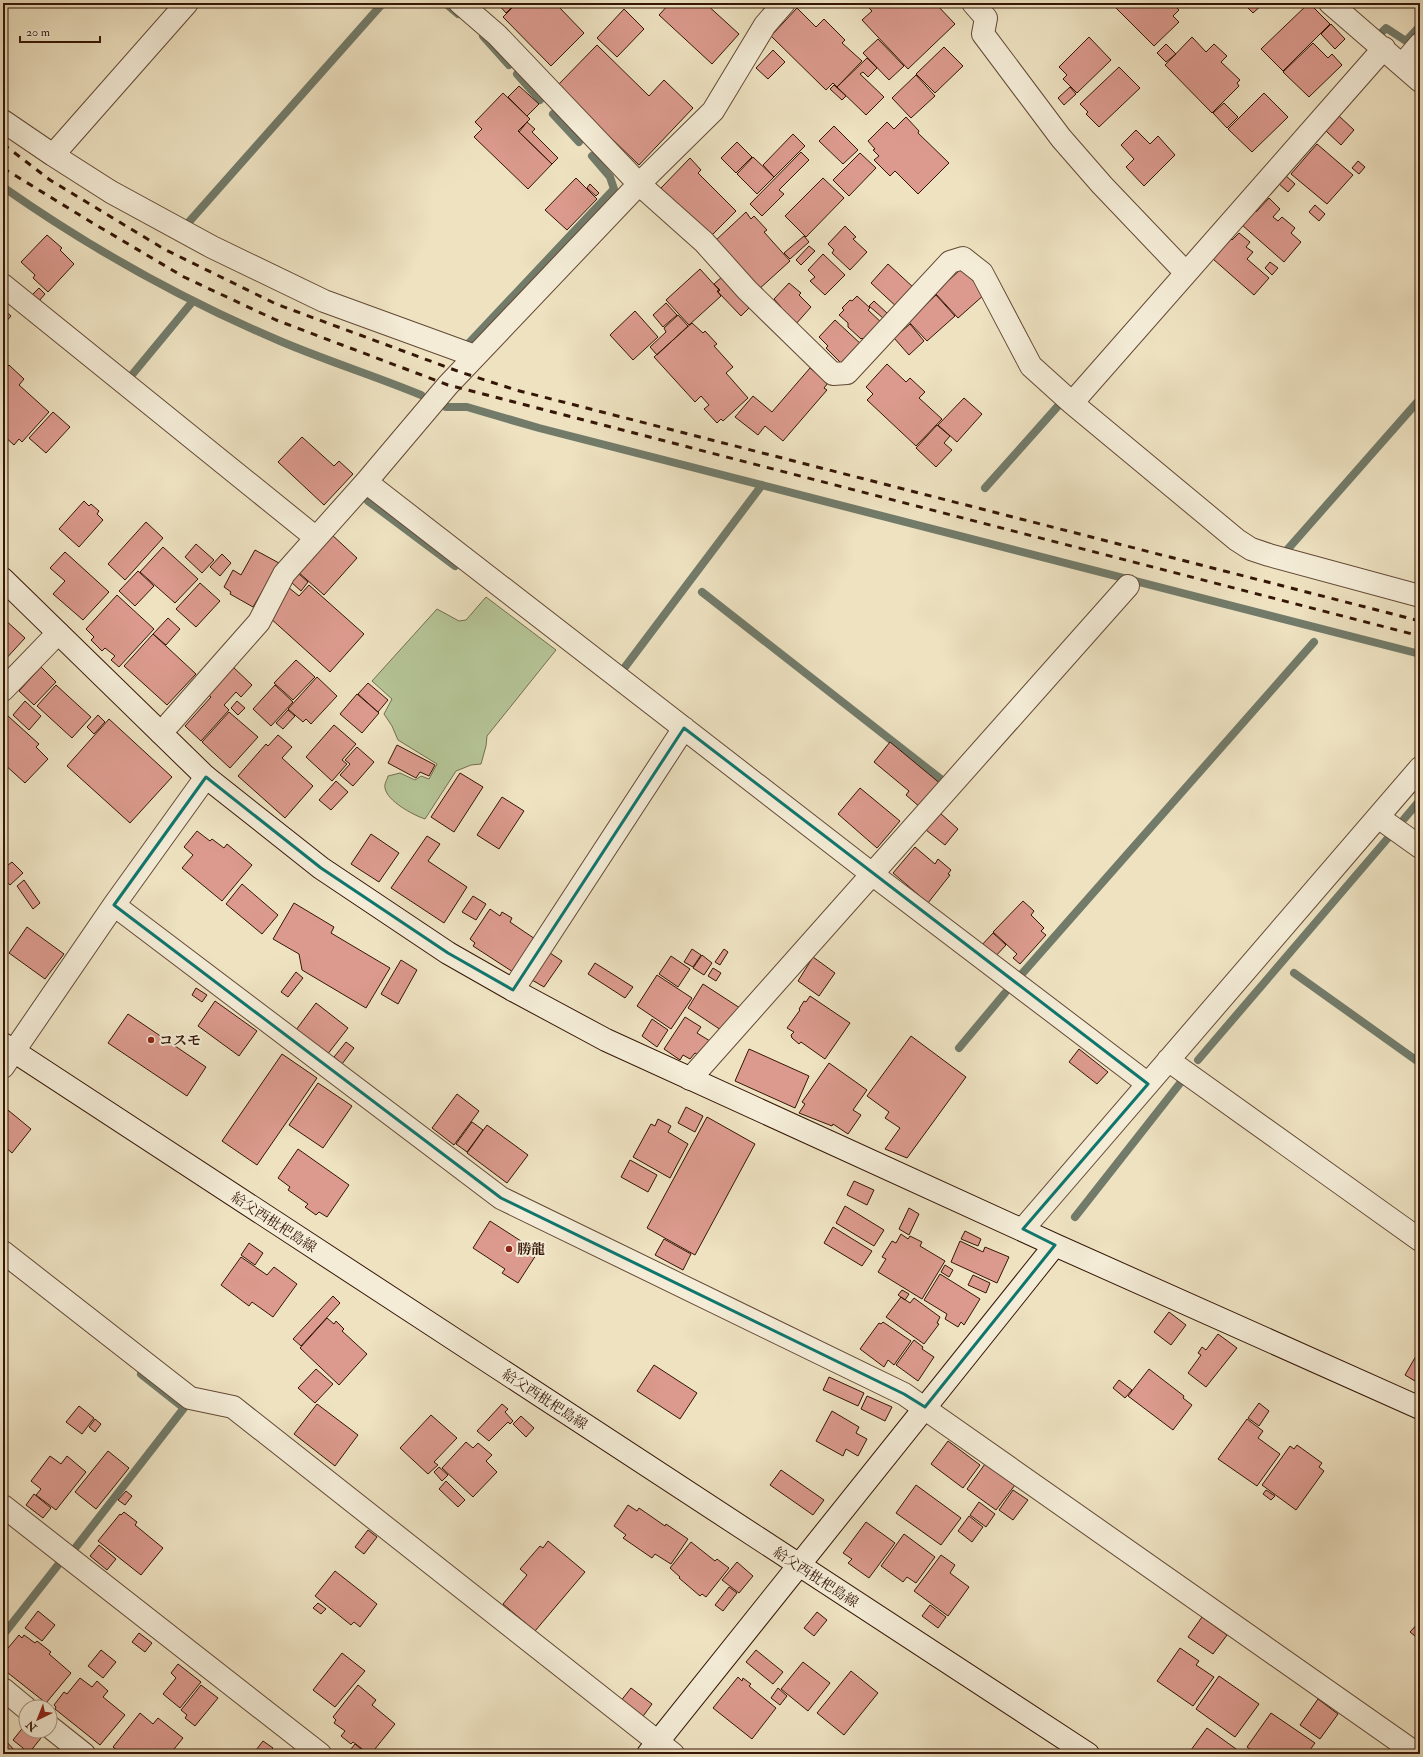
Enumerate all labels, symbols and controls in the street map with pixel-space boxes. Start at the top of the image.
scale bar [20,18,100,44]
text: 20 m [26,25,51,40]
place label: コスモ [159,1032,201,1049]
marker: コスモ [146,1035,156,1045]
street label: 給父西枇杷島線 [228,1189,319,1256]
place label: 勝龍 [517,1241,545,1258]
marker: 勝龍 [504,1244,514,1254]
street label: 給父西枇杷島線 [499,1366,590,1433]
street label: 給父西枇杷島線 [770,1544,861,1611]
north arrow [18,1699,58,1739]
text: N [23,1717,40,1735]

